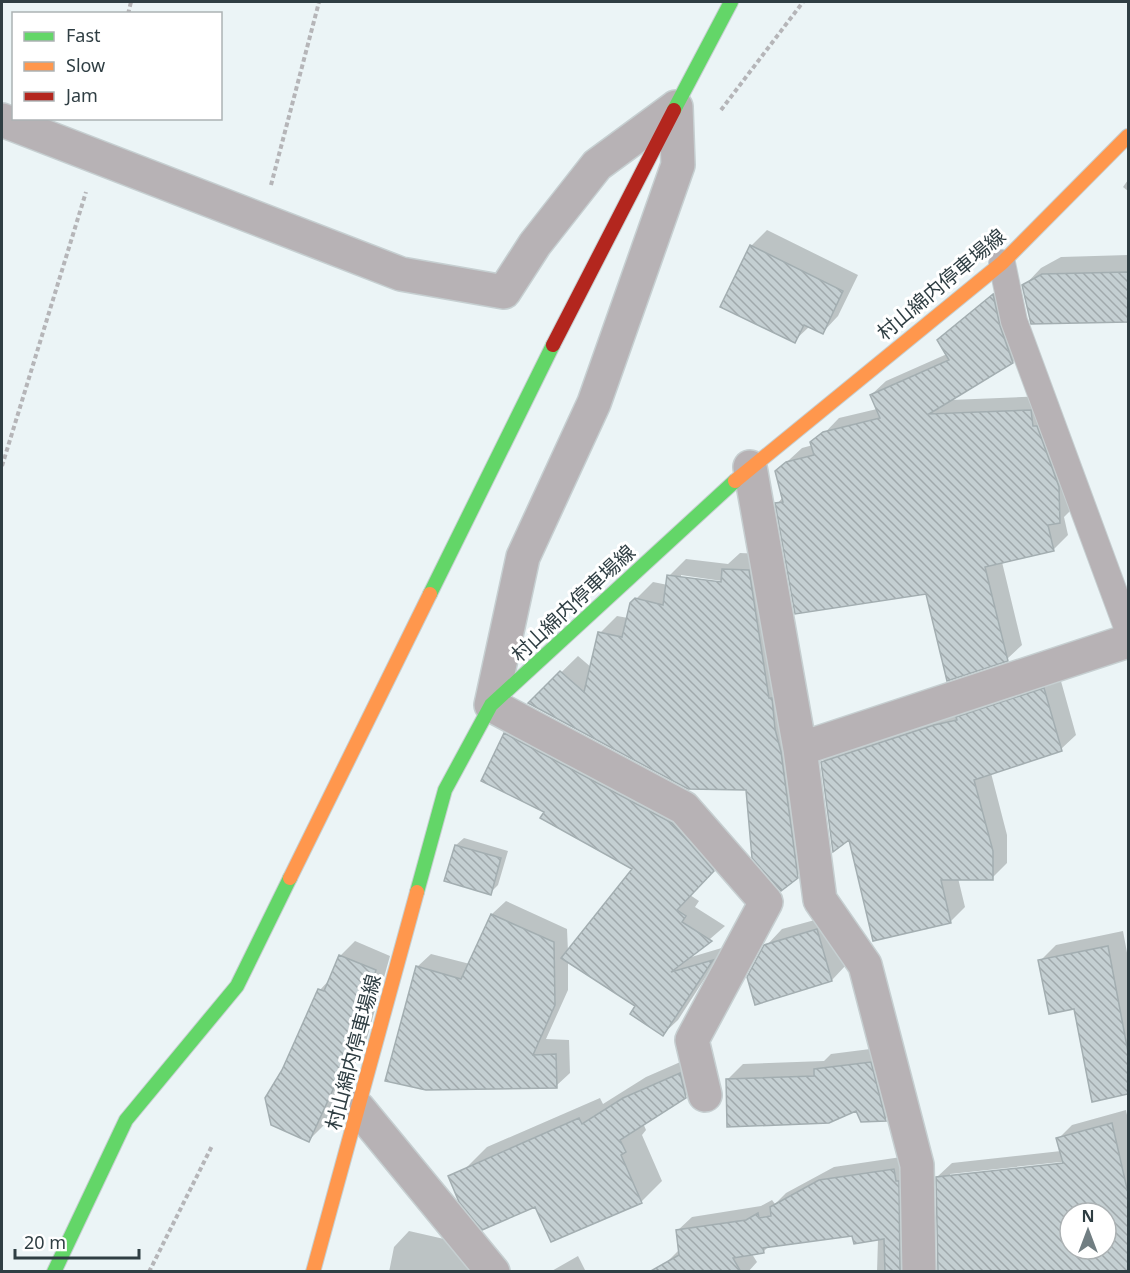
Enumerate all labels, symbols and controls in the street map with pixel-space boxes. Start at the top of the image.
legend [12,12,222,120]
text: Fast [66,23,101,47]
text: Slow [66,53,105,77]
text: Jam [64,83,98,107]
street label: 村山綿内停車場線 [871,222,1011,346]
street label: 村山綿内停車場線 [505,539,641,667]
street label: 村山綿内停車場線 [319,971,387,1133]
north arrow [1058,1201,1118,1261]
text: N [1081,1205,1095,1227]
scale bar [15,1222,140,1260]
text: 20 m [24,1230,66,1254]

